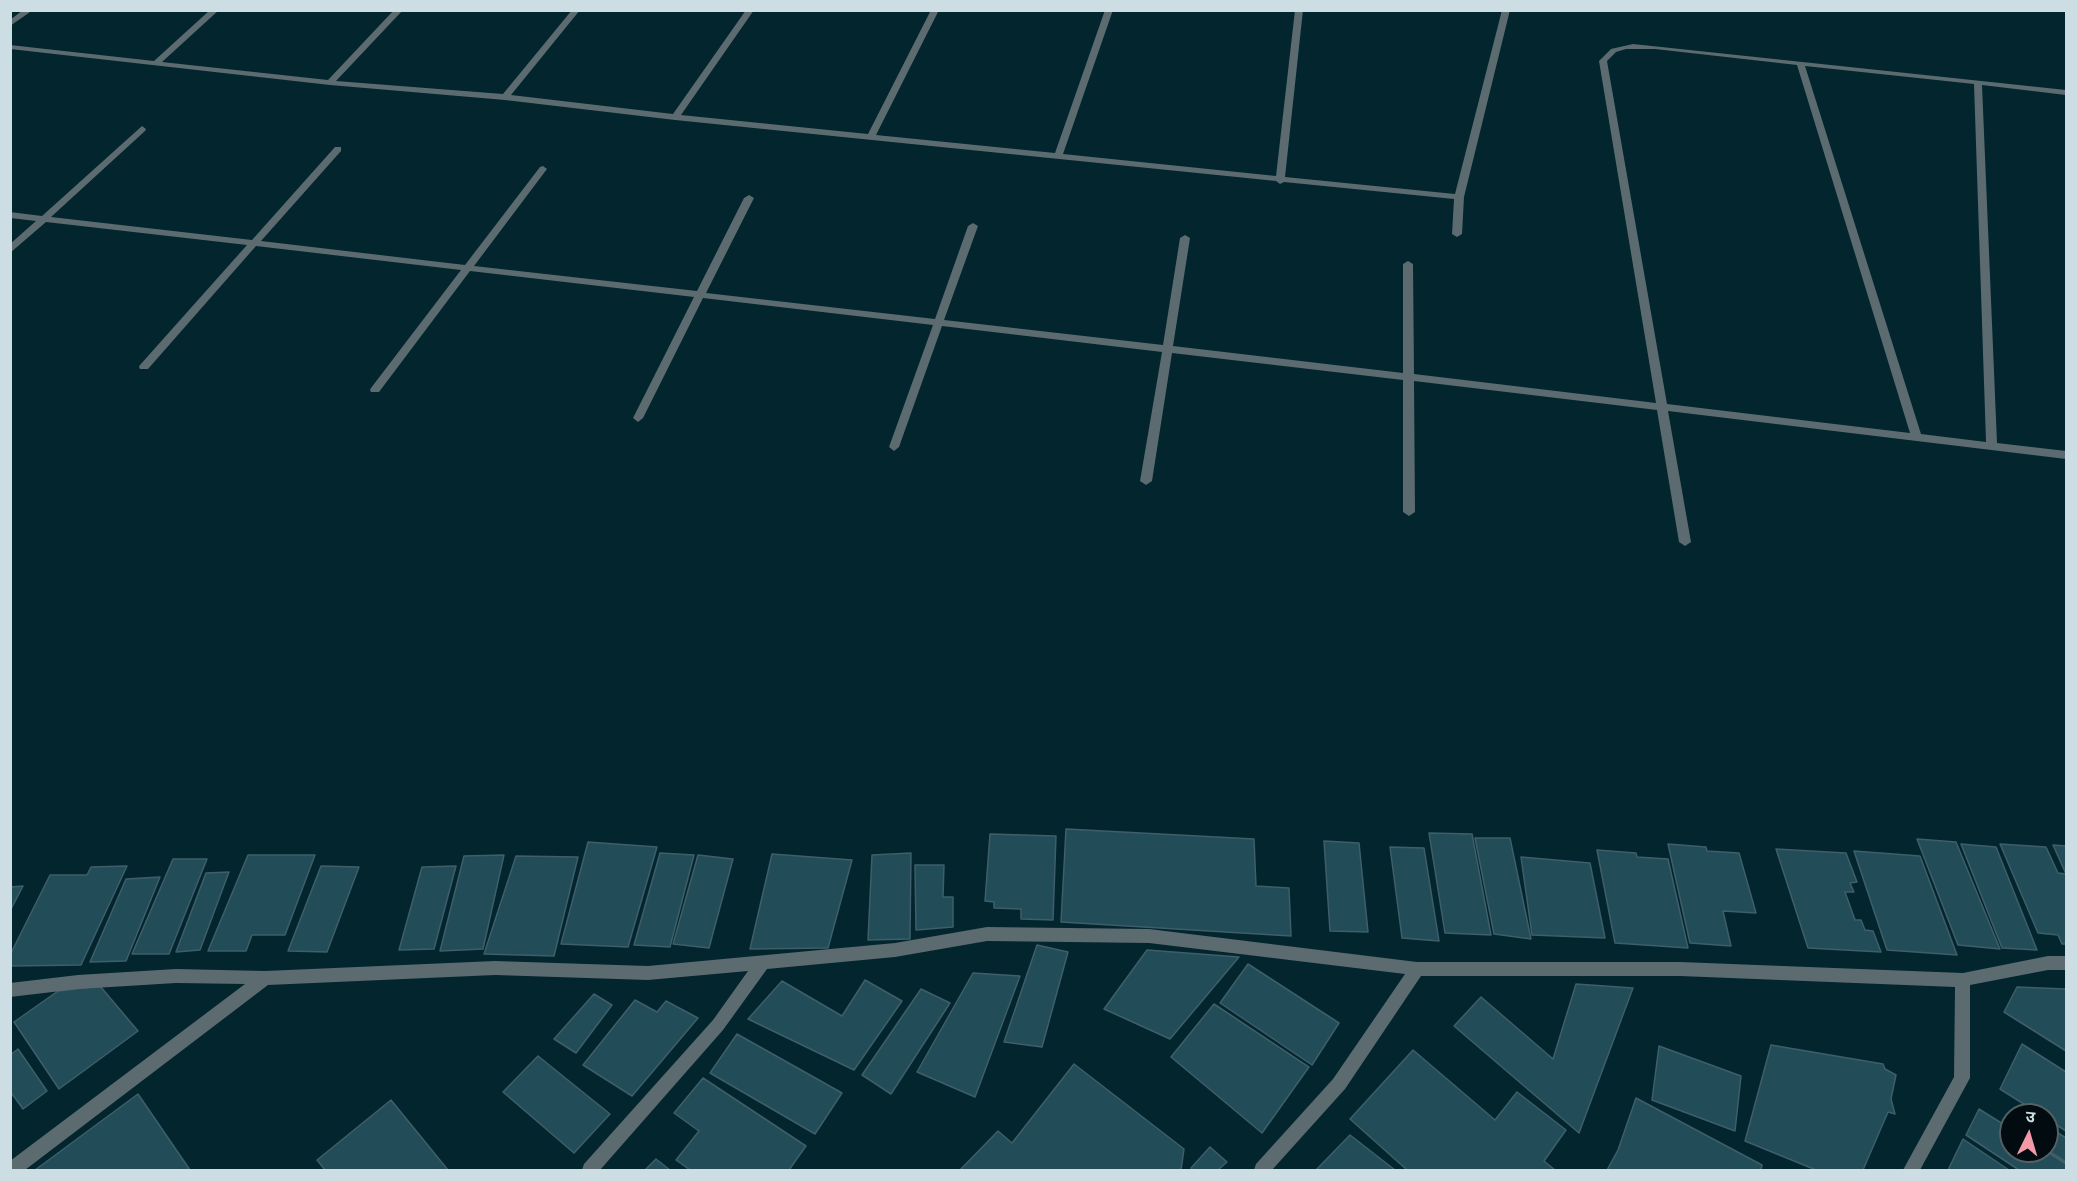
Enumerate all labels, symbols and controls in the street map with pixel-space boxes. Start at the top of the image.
north arrow [1999,1103,2059,1163]
text: उ [2025,1107,2036,1126]

